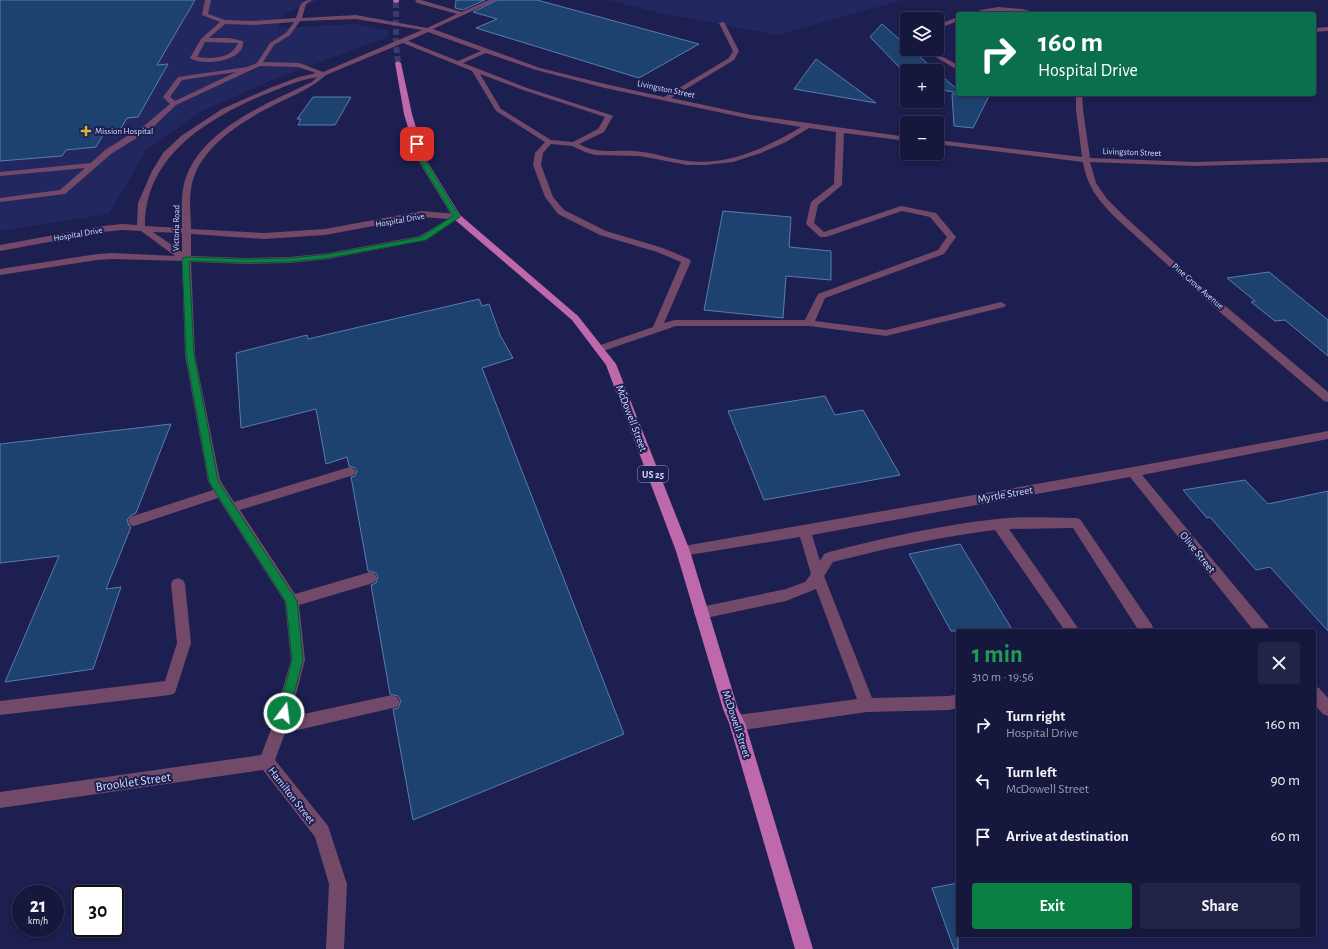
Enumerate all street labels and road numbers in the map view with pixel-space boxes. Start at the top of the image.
street label: Livingston Street [636,79,696,100]
street label: Livingston Street [1103,147,1162,158]
street label: Victoria Road [172,204,181,251]
street label: Hospital Drive [375,212,425,229]
street label: Hospital Drive [53,226,103,243]
street label: Pine Grove Avenue [1170,262,1225,311]
street label: McDowell Street [614,383,649,453]
road number: US 25 [638,466,668,482]
street label: Myrtle Street [977,484,1034,505]
street label: Olive Street [1178,530,1218,575]
street label: McDowell Street [720,689,753,760]
street label: Hamilton Street [266,765,317,826]
street label: Brooklet Street [95,771,172,794]

